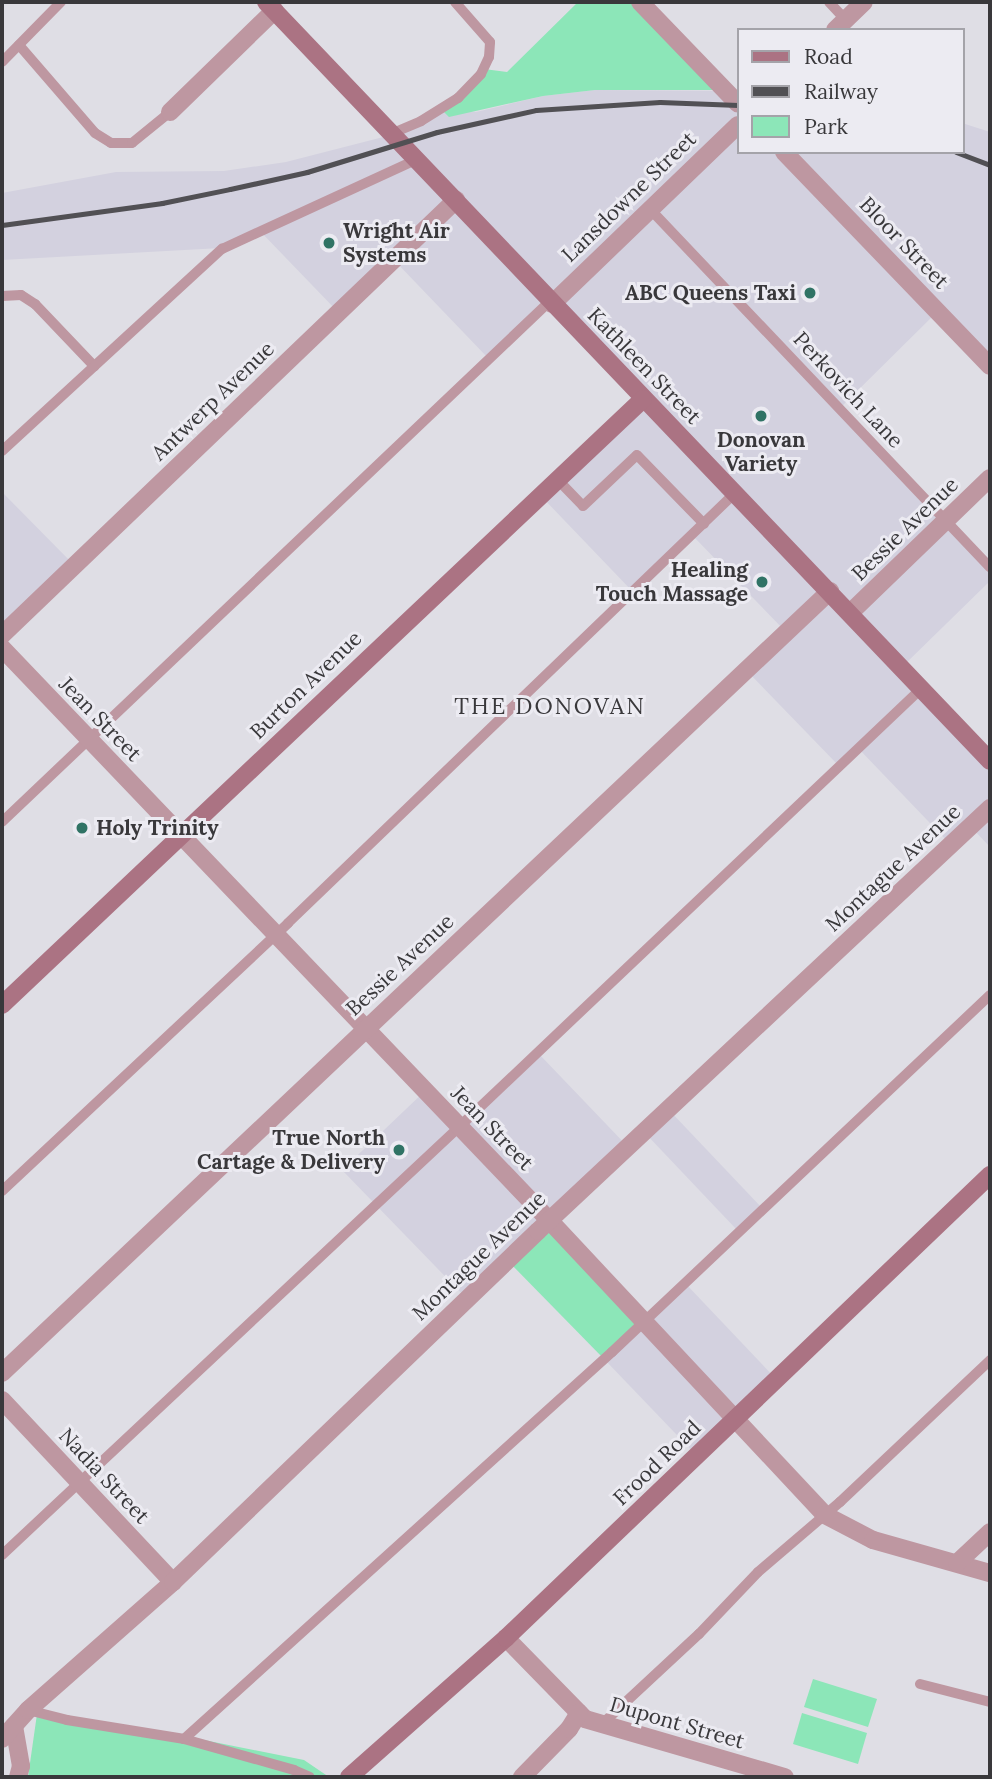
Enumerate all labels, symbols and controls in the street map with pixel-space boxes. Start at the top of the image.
legend [736,28,964,154]
text: Road [804,43,853,70]
text: Railway [804,78,878,105]
text: Park [804,113,848,140]
street label: Lansdowne Street [557,127,701,267]
street label: Bloor Street [854,192,954,294]
place label: Wright Air Systems [343,218,450,268]
marker: Wright Air Systems [321,235,337,251]
place label: ABC Queens Taxi [625,280,796,306]
marker: ABC Queens Taxi [802,285,818,301]
street label: Kathleen Street [582,303,706,429]
street label: Perkovich Lane [788,327,908,453]
street label: Antwerp Avenue [146,336,280,466]
marker: Donovan Variety [753,408,769,424]
place label: Donovan Variety [717,427,805,477]
street label: Bessie Avenue [847,472,963,586]
place label: Healing Touch Massage [596,557,748,607]
marker: Healing Touch Massage [754,574,770,590]
street label: Burton Avenue [245,626,367,744]
street label: Jean Street [54,672,146,766]
district label: THE DONOVAN [456,692,644,720]
street label: Montague Avenue [820,799,966,937]
place label: Holy Trinity [96,815,219,841]
marker: Holy Trinity [74,820,90,836]
street label: Bessie Avenue [341,909,459,1021]
street label: Jean Street [446,1081,538,1175]
place label: True North Cartage & Delivery [197,1125,385,1175]
marker: True North Cartage & Delivery [391,1142,407,1158]
street label: Montague Avenue [407,1186,551,1326]
street label: Frood Road [608,1415,706,1511]
street label: Nadia Street [53,1423,155,1529]
street label: Dupont Street [607,1692,747,1754]

